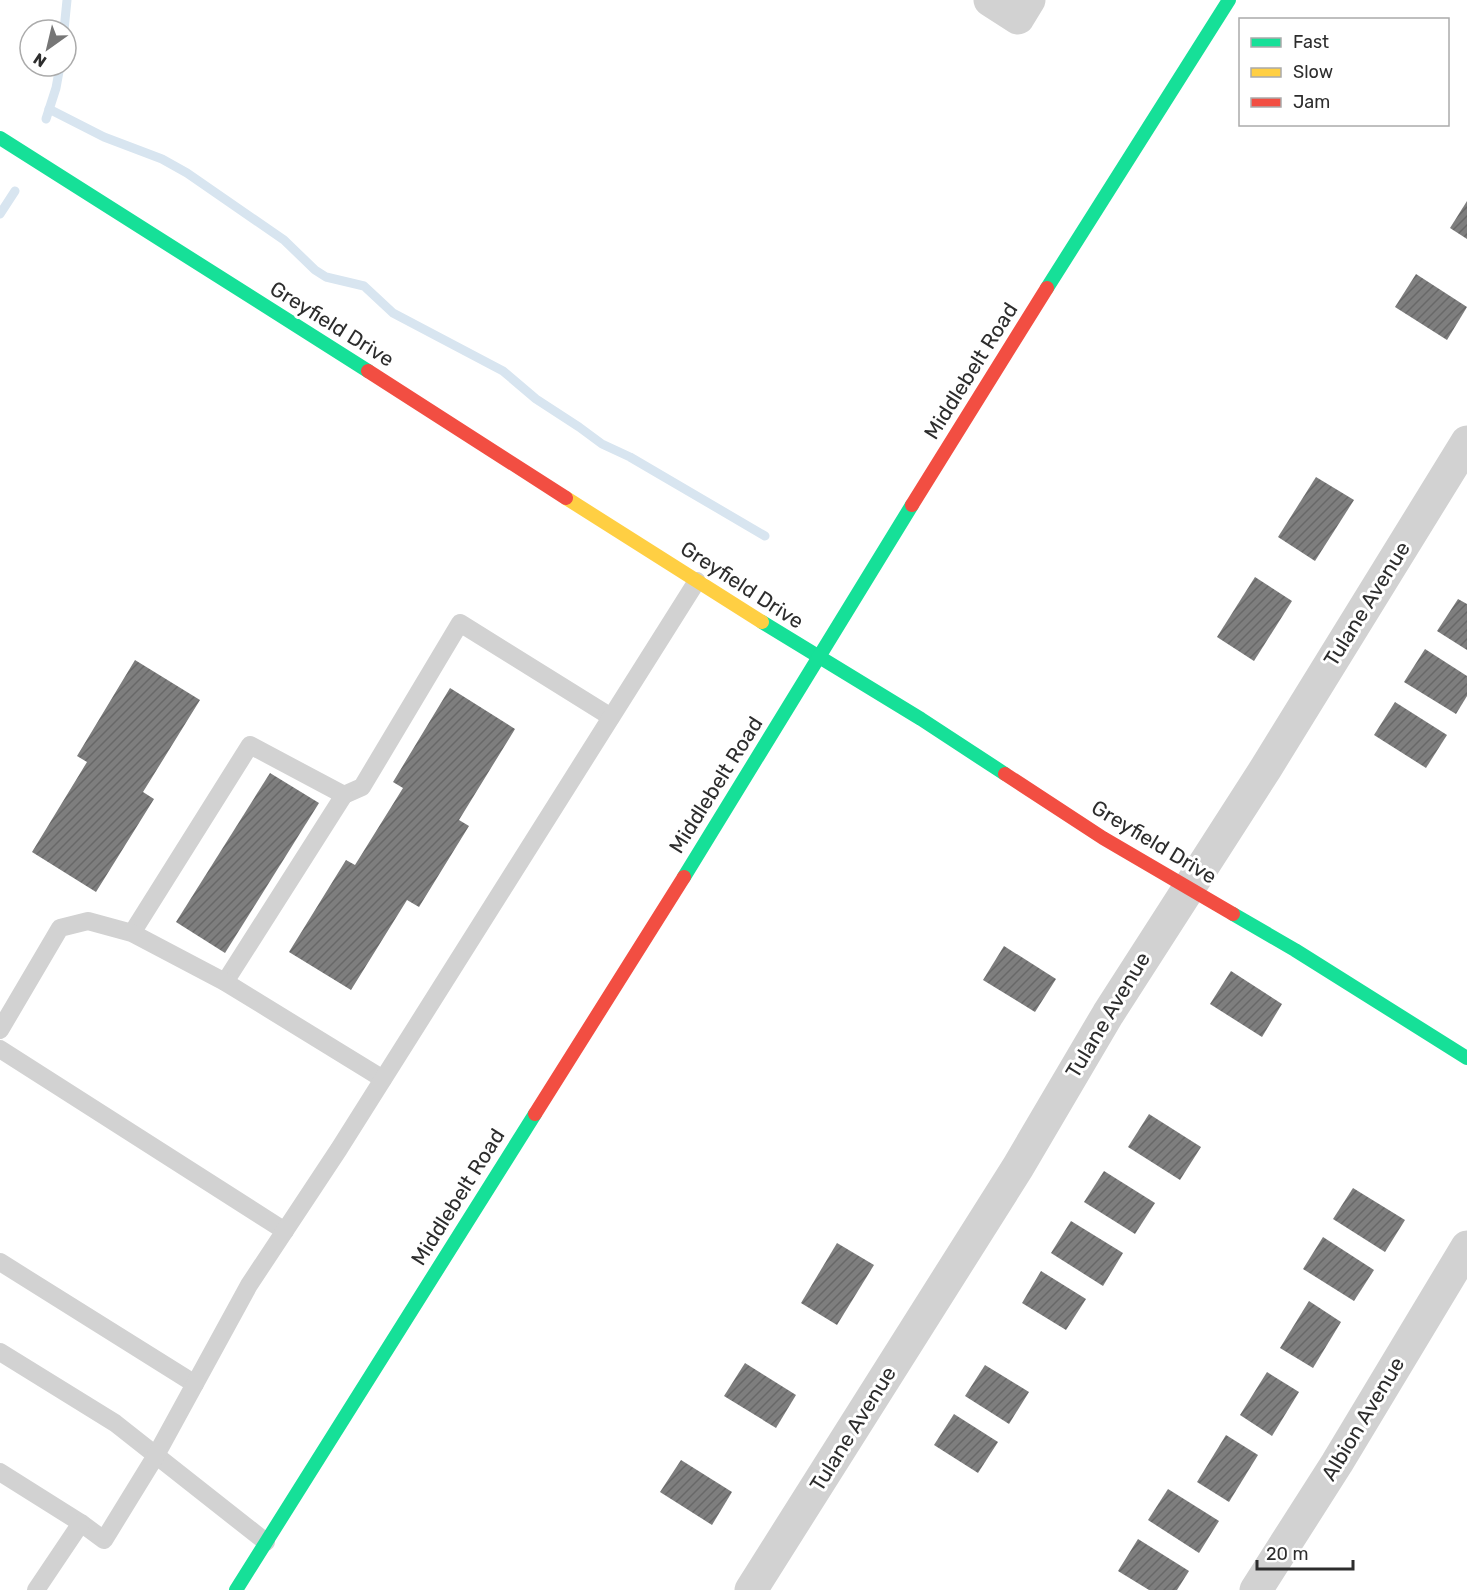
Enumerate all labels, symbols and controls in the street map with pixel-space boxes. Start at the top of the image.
north arrow [18,18,78,78]
legend [1239,18,1449,126]
text: Fast [1293,31,1329,53]
text: N [30,49,50,71]
text: Slow [1293,61,1333,83]
text: Jam [1293,91,1330,113]
street label: Greyfield Drive [266,275,399,372]
street label: Middlebelt Road [919,298,1023,444]
street label: Greyfield Drive [676,536,808,634]
street label: Tulane Avenue [1318,537,1415,671]
street label: Middlebelt Road [664,712,768,858]
street label: Greyfield Drive [1087,794,1221,889]
street label: Tulane Avenue [1060,947,1155,1082]
street label: Middlebelt Road [406,1124,510,1270]
street label: Albion Avenue [1316,1352,1409,1485]
street label: Tulane Avenue [804,1362,901,1496]
scale bar [1257,1533,1353,1571]
text: 20 m [1266,1543,1308,1565]

